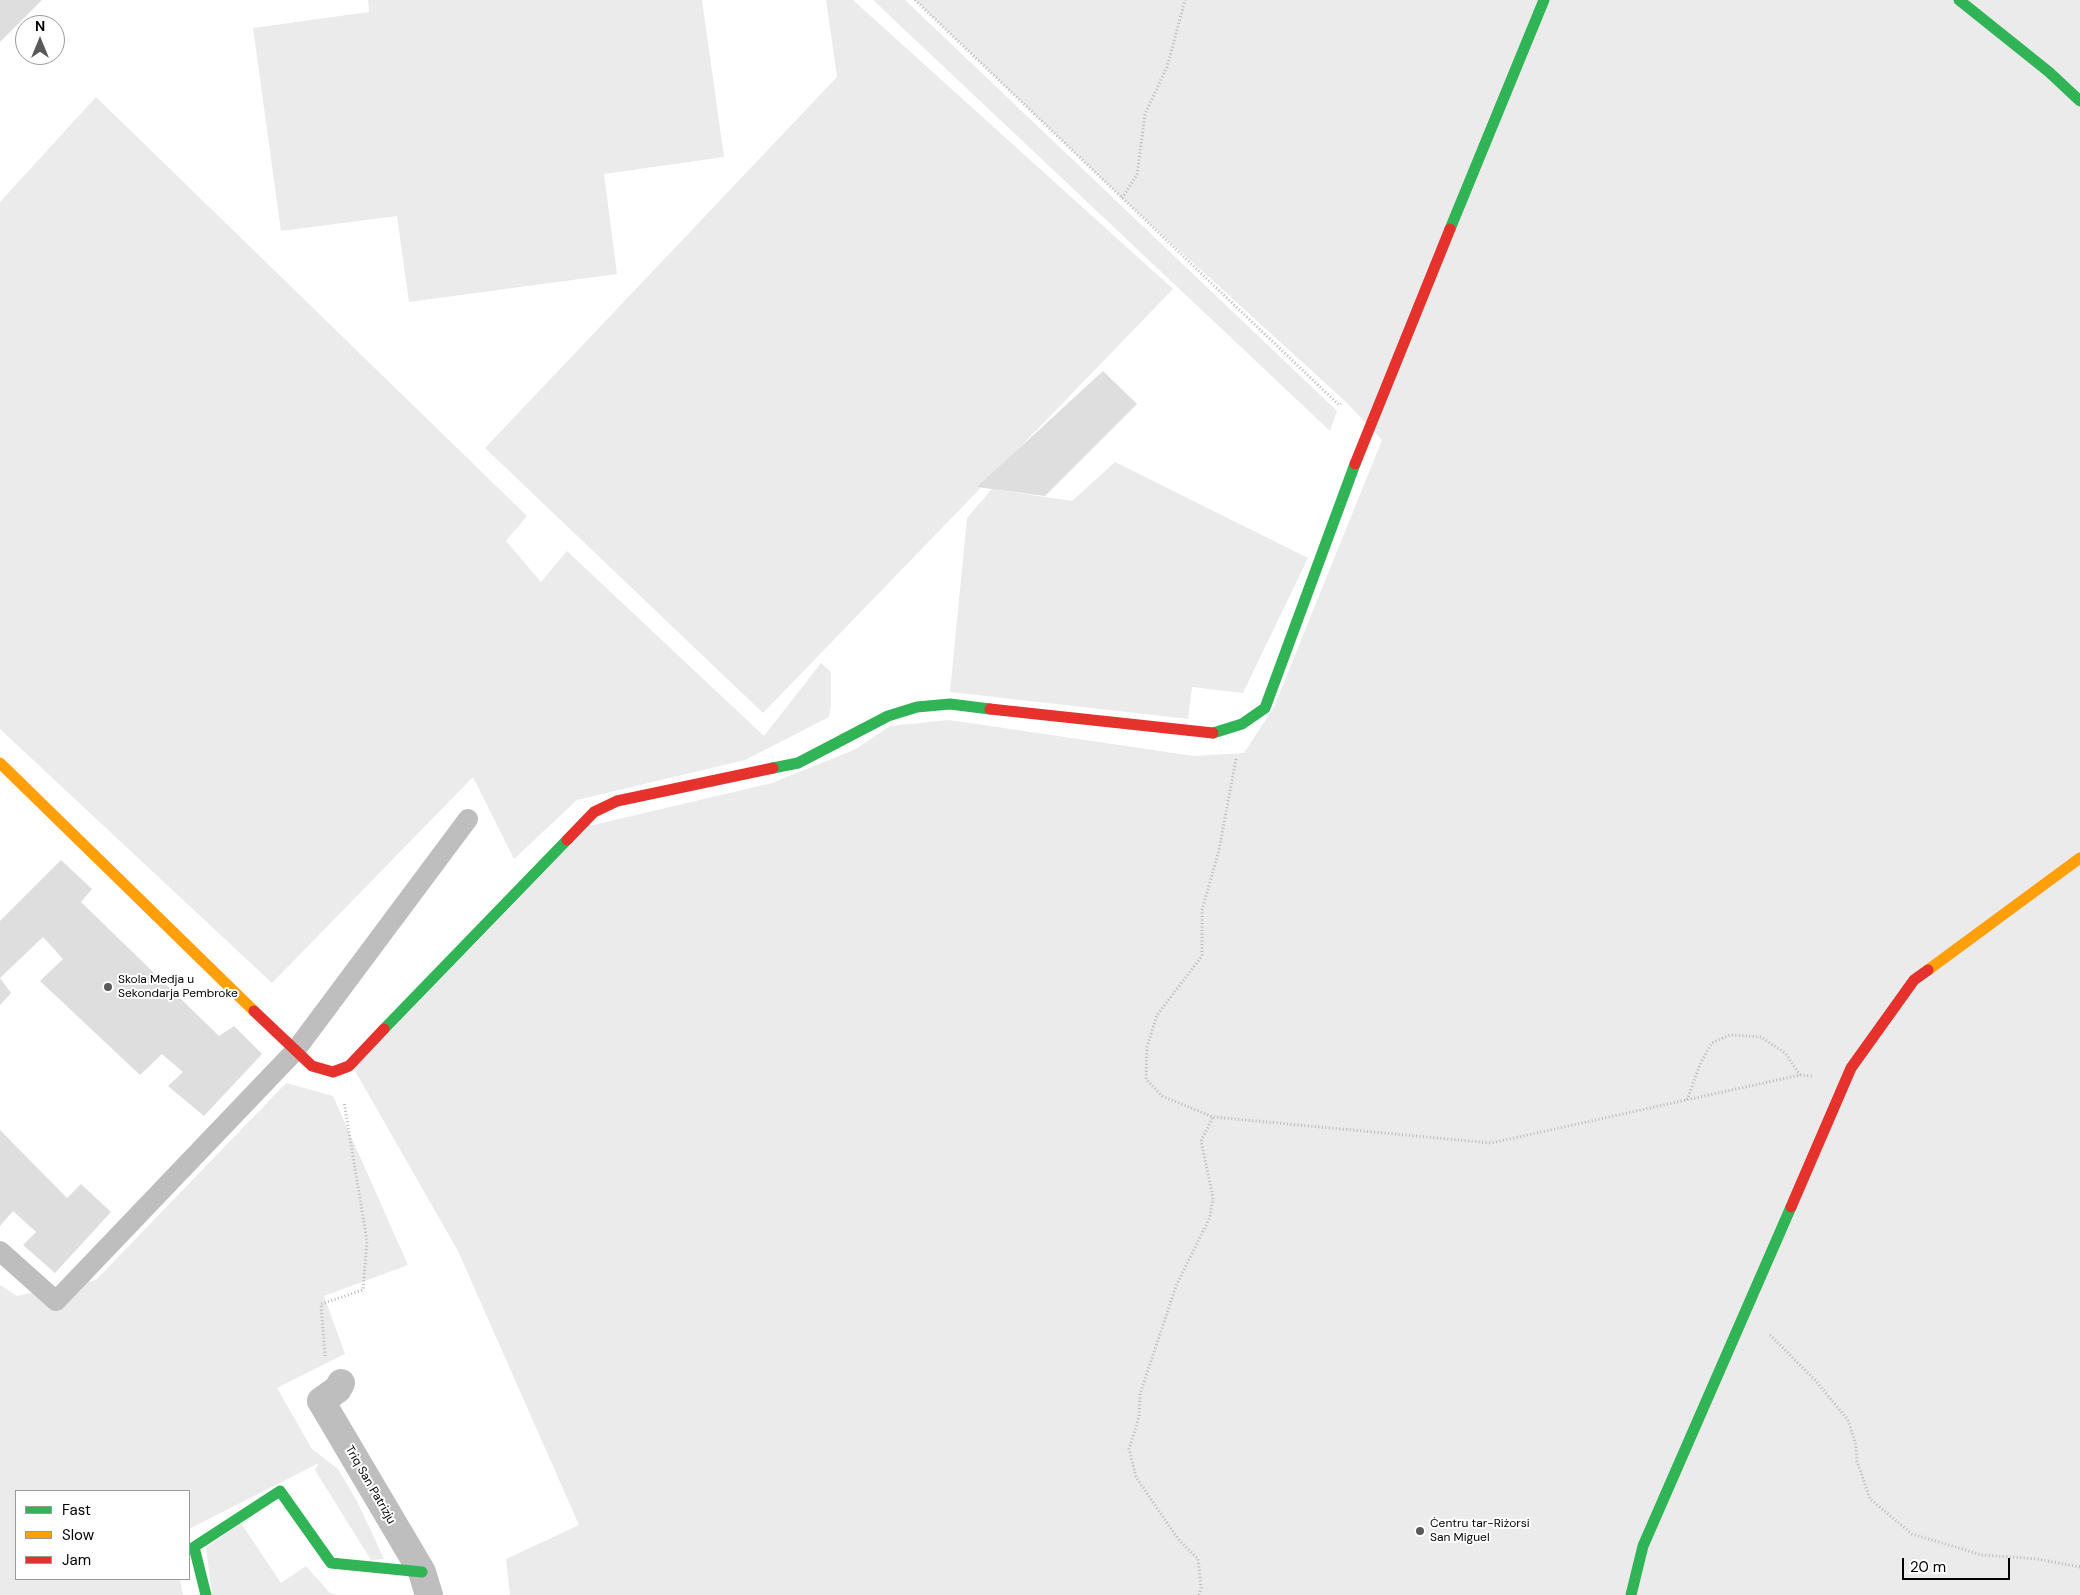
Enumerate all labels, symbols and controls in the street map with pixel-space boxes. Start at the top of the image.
north arrow [15,15,65,65]
text: N [35,17,45,35]
place label: Skola Medja u Sekondarja Pembroke [118,973,238,1001]
marker: Skola Medja u Sekondarja Pembroke [102,981,114,993]
street label: Triq San Patrizju [342,1443,398,1527]
legend [15,1490,190,1580]
text: Fast [62,1500,91,1520]
place label: Ċentru tar-Riżorsi San Miguel [1430,1517,1530,1545]
text: Slow [62,1525,94,1545]
marker: Ċentru tar-Riżorsi San Miguel [1414,1525,1426,1537]
scale bar [1905,1548,2012,1580]
text: Jam [62,1550,91,1570]
text: 20 m [1910,1557,1946,1577]

